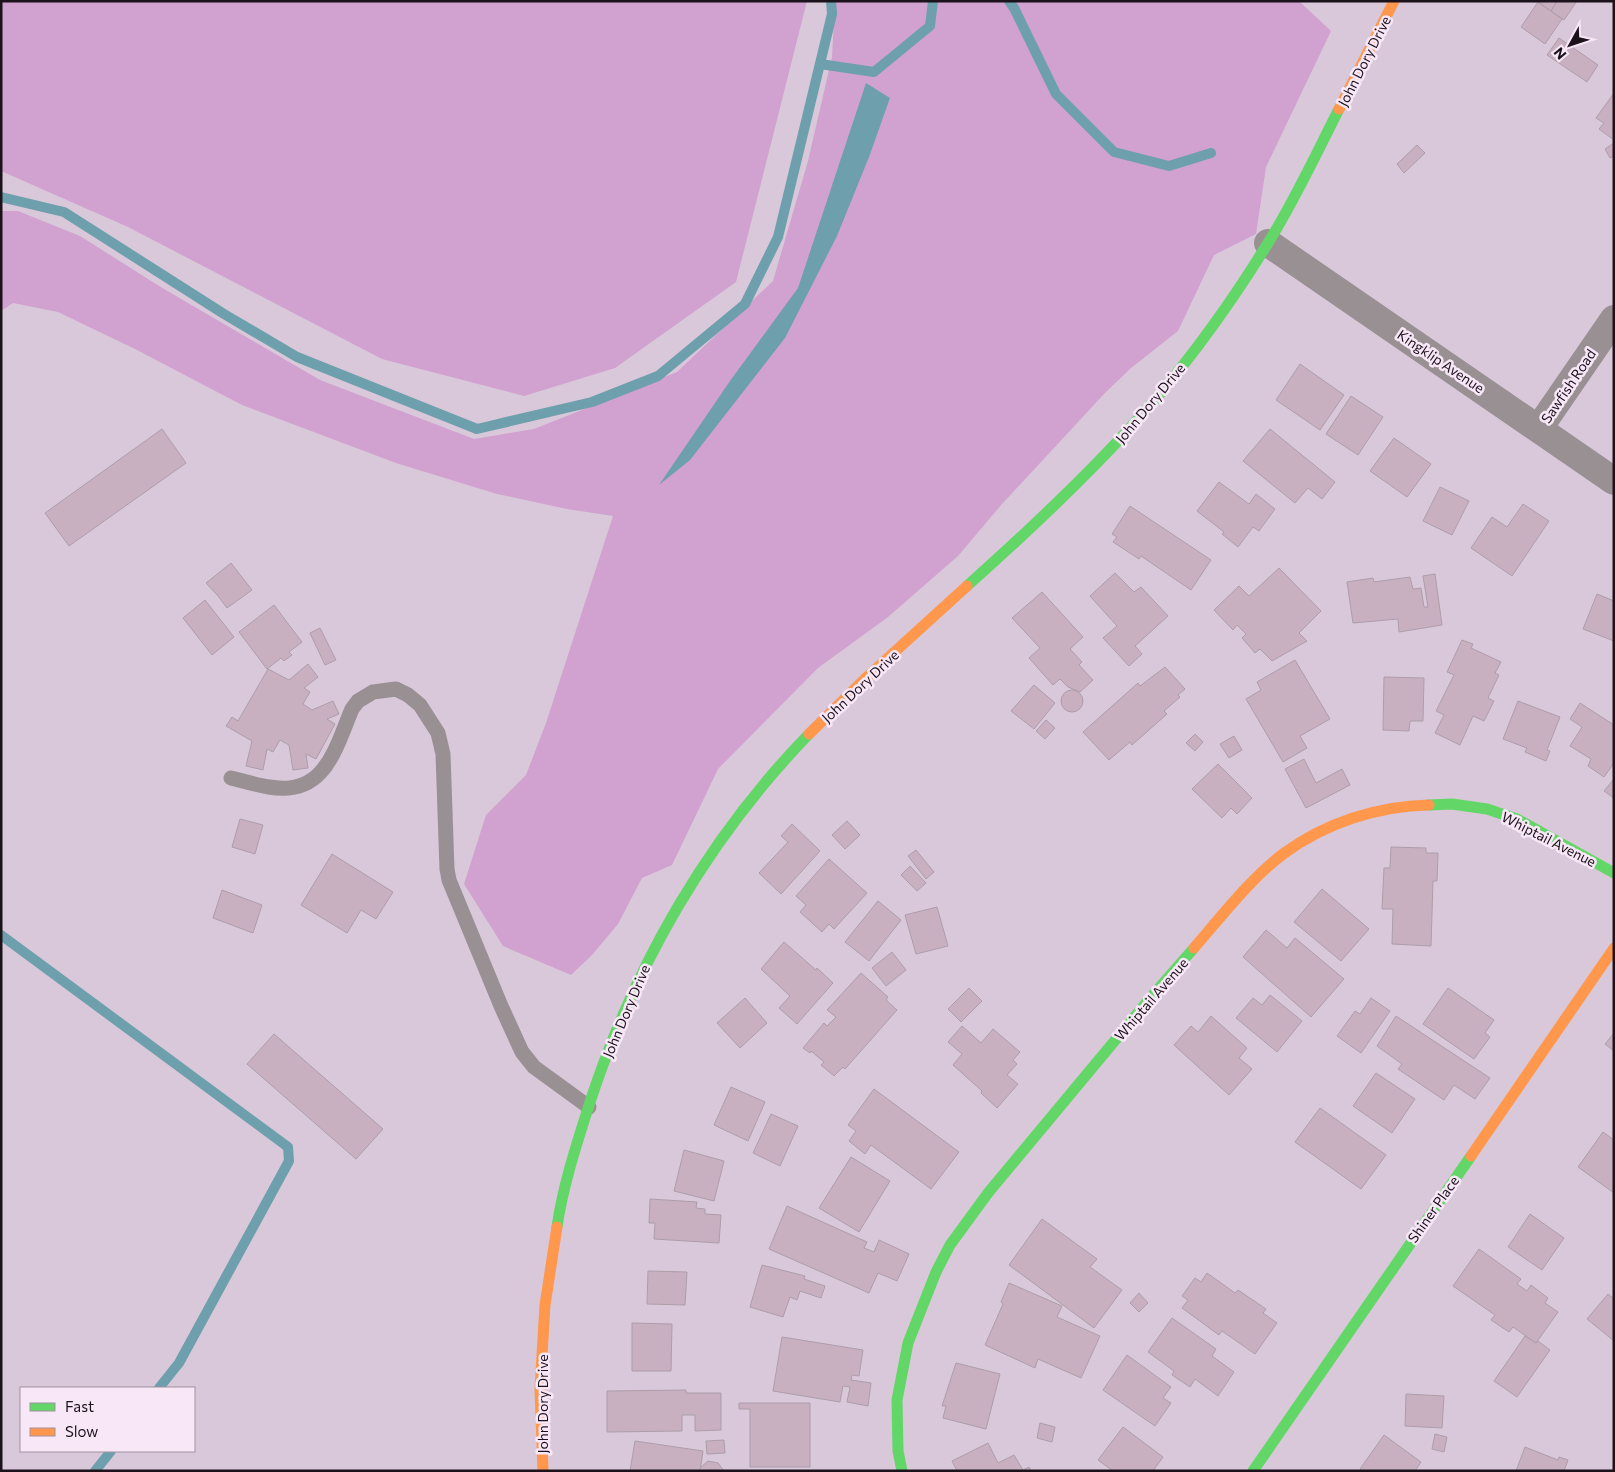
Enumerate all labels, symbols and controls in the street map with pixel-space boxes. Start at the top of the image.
street label: John Dory Drive [1334,13,1394,109]
north arrow [1545,20,1595,70]
text: N [1550,44,1570,63]
street label: Kingklip Avenue [1394,326,1488,396]
street label: Sawfish Road [1537,346,1599,426]
street label: John Dory Drive [1112,360,1188,446]
street label: John Dory Drive [818,646,902,726]
street label: Whiptail Avenue [1499,808,1599,870]
street label: Whiptail Avenue [1111,954,1191,1044]
street label: John Dory Drive [599,962,653,1060]
street label: Shiner Place [1404,1172,1462,1246]
street label: John Dory Drive [534,1354,551,1454]
legend [20,1387,195,1452]
text: Fast [65,1397,94,1415]
text: Slow [65,1422,98,1440]

